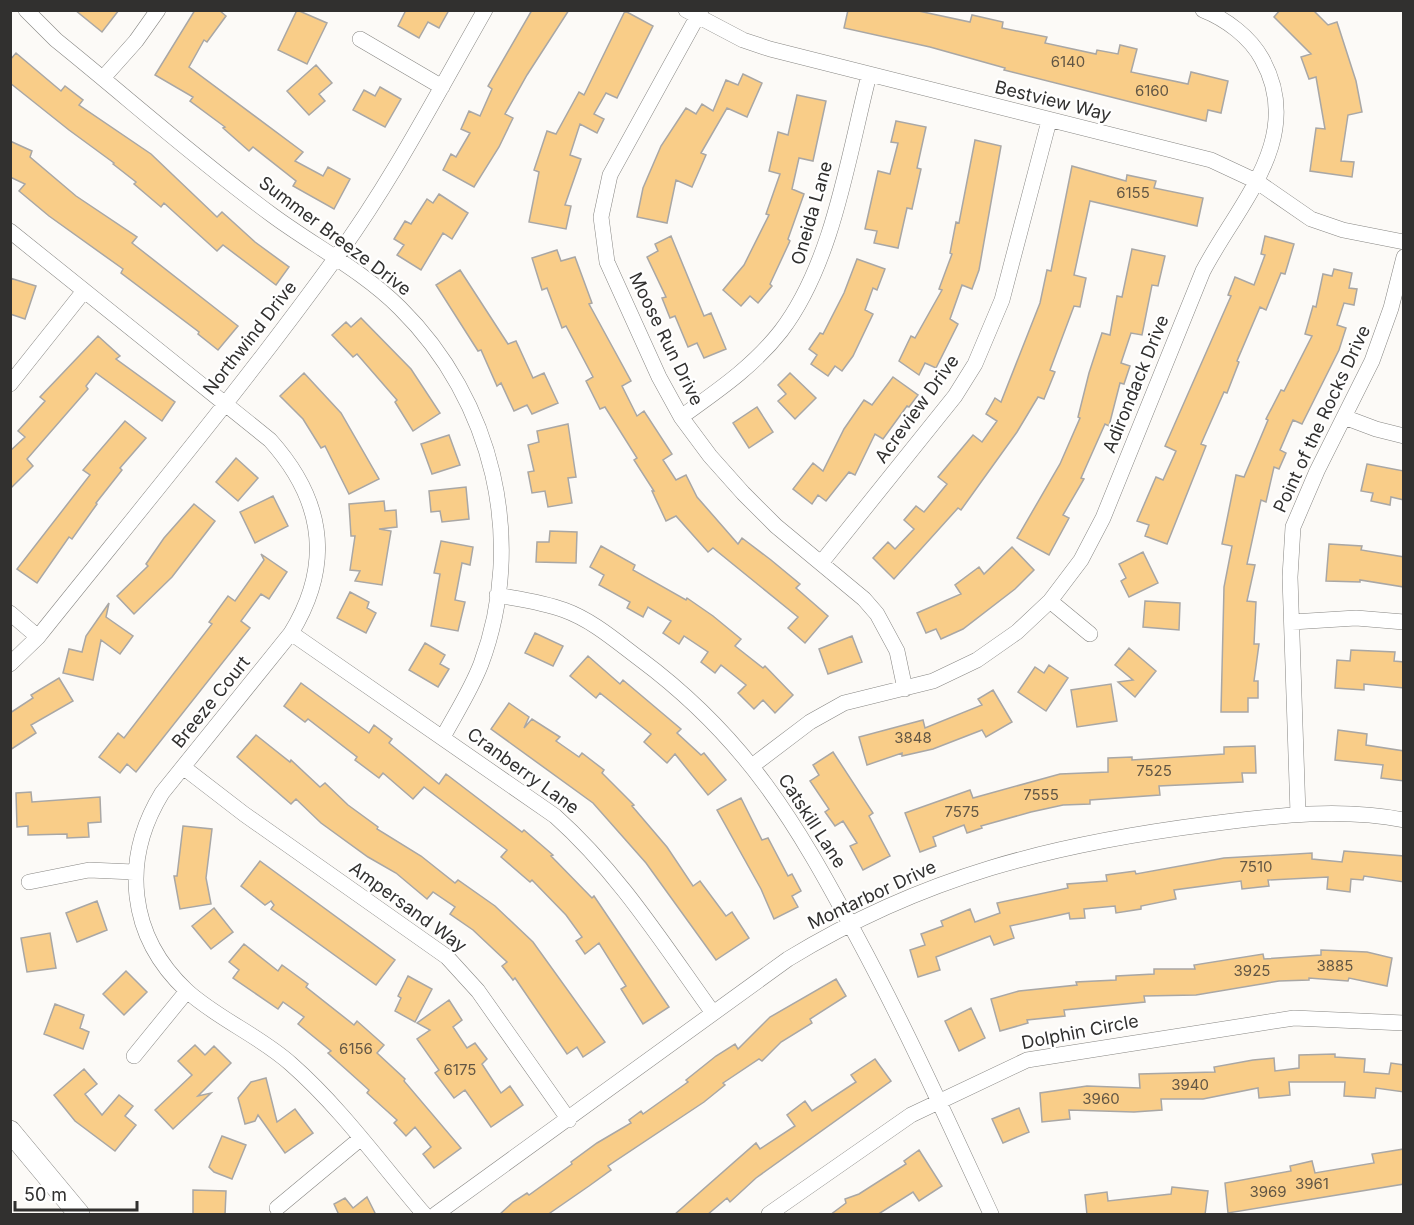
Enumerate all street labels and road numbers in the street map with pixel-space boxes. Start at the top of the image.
street label: Bestview Way [993,76,1114,125]
street label: Oneida Lane [787,159,836,267]
street label: Summer Breeze Drive [255,172,415,300]
street label: Moose Run Drive [625,269,708,409]
street label: Northwind Drive [199,277,300,399]
street label: Adirondack Drive [1098,312,1173,456]
street label: Point of the Rocks Drive [1269,322,1374,516]
street label: Acreview Drive [870,351,963,467]
street label: Breeze Court [167,652,254,752]
street label: Cranberry Lane [463,723,583,818]
street label: Catskill Lane [774,770,851,872]
street label: Montarbor Drive [804,856,939,933]
street label: Ampersand Way [346,857,471,956]
street label: Dolphin Circle [1019,1010,1140,1053]

